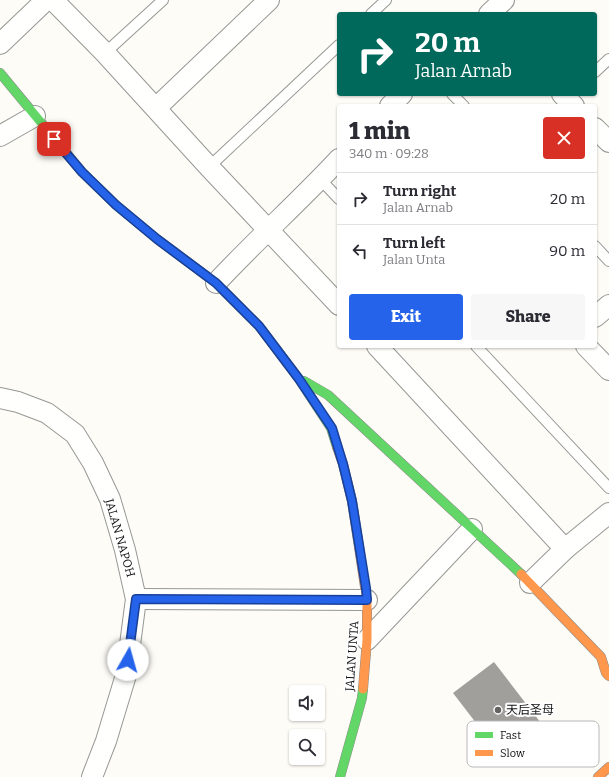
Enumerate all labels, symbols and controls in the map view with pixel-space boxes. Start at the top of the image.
text: 20 m [415,26,480,59]
icon: right [349,28,401,80]
text: Jalan Arnab [415,60,512,82]
text: 1 min [349,117,410,145]
button: close [543,117,585,159]
pin [37,122,71,156]
icon: arrive [43,128,65,150]
text: 340 m · 09:28 [349,146,429,161]
text: Turn right [383,182,456,200]
icon: right [349,188,371,210]
text: 20 m [550,190,585,208]
text: Jalan Arnab [383,200,453,215]
text: Turn left [383,234,445,252]
icon: left [349,240,371,262]
text: 90 m [549,242,585,260]
text: Jalan Unta [383,252,445,267]
button: Exit [349,294,463,340]
button: Share [471,294,585,340]
street label: JALAN NAPOH [102,496,138,579]
street label: JALAN UNTA [342,620,361,693]
position arrow [107,639,149,681]
map controls [289,685,325,765]
button: sound [289,685,325,721]
place label: 天后圣母 [506,703,554,717]
marker: 天后圣母 [493,705,503,715]
legend [467,721,599,767]
button: search [289,729,325,765]
text: Fast [500,729,521,742]
text: Slow [500,747,525,760]

